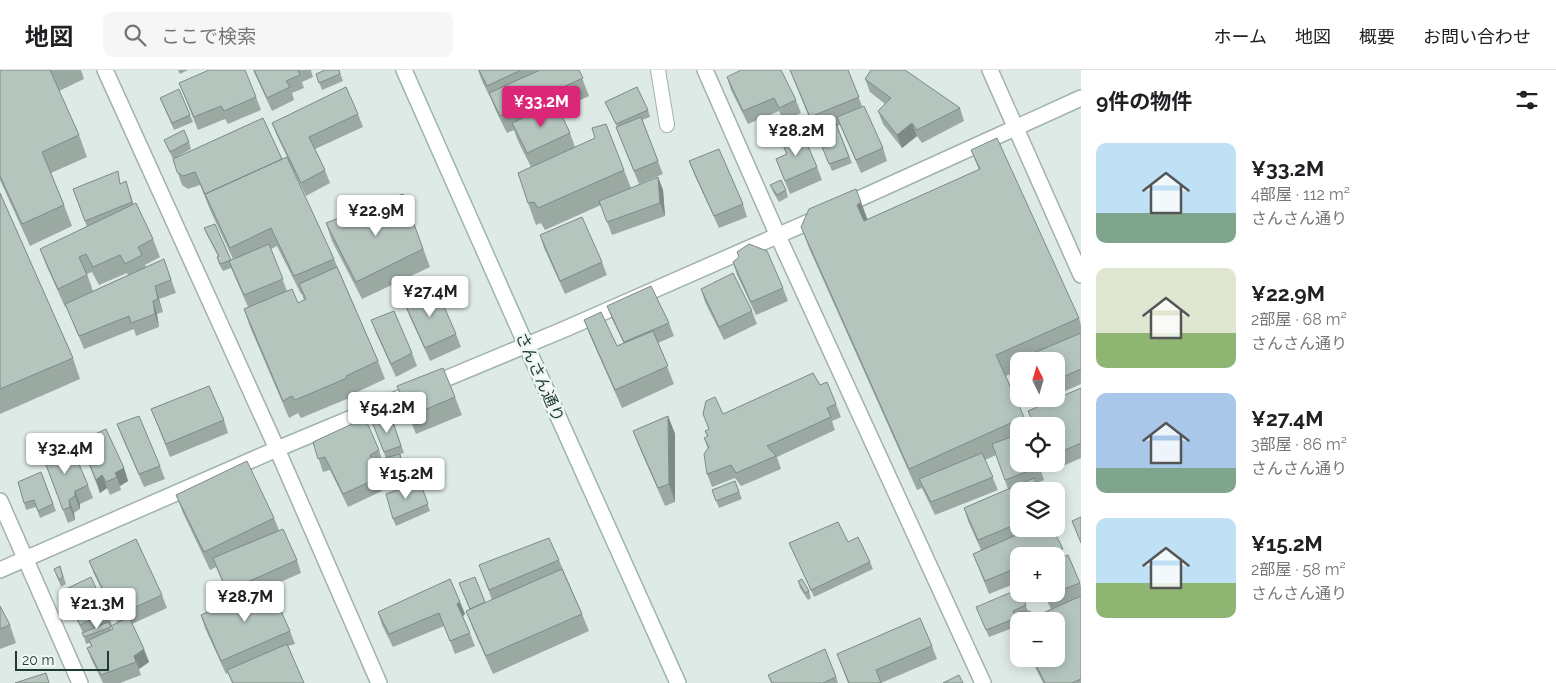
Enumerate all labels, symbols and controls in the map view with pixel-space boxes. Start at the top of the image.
search box [103,12,453,57]
icon: search [121,21,149,49]
text: 地図 [25,22,73,51]
text: ここで検索 [161,25,256,47]
text: ホーム [1214,26,1267,47]
text: 地図 [1295,26,1331,47]
text: 概要 [1359,26,1395,47]
text: お問い合わせ [1423,26,1531,47]
pin: ¥33.2M [500,85,582,128]
icon: filters [1513,86,1541,114]
text: 9件の物件 [1096,89,1192,114]
text: ¥33.2M [513,92,569,111]
pin: ¥28.2M [755,114,837,157]
text: ¥28.2M [768,121,824,140]
text: ¥33.2M [1251,156,1324,181]
icon: home [1136,163,1196,223]
text: 4部屋 · 112 m² [1251,185,1350,204]
pin: ¥22.9M [335,194,417,237]
text: ¥22.9M [348,201,404,220]
text: さんさん通り [1251,209,1347,228]
pin: ¥27.4M [389,276,471,318]
text: ¥22.9M [1251,281,1325,306]
text: ¥27.4M [402,282,458,301]
icon: home [1136,288,1196,348]
text: 2部屋 · 68 m² [1251,310,1347,329]
street label: さんさん通り [512,329,568,425]
text: さんさん通り [1251,334,1347,353]
north arrow [1010,352,1065,408]
map controls [1010,352,1065,667]
pin: ¥54.2M [346,392,428,434]
text: ¥54.2M [359,398,415,417]
text: ¥27.4M [1251,406,1323,431]
icon: home [1136,413,1196,473]
button: locate [1010,417,1065,472]
pin: ¥32.4M [24,432,106,475]
text: 3部屋 · 86 m² [1251,435,1347,454]
text: ¥32.4M [37,439,93,458]
pin: ¥15.2M [365,458,447,500]
text: さんさん通り [1251,459,1347,478]
text: ¥15.2M [379,464,433,483]
button: layers [1010,482,1065,537]
text: ¥15.2M [1251,531,1323,556]
icon: home [1136,538,1196,598]
button: + [1010,547,1065,602]
text: 2部屋 · 58 m² [1251,560,1346,579]
pin: ¥28.7M [204,580,286,623]
text: さんさん通り [1251,584,1347,603]
text: ¥28.7M [217,587,273,606]
pin: ¥21.3M [56,588,138,630]
text: ¥21.3M [70,594,124,613]
button: − [1010,612,1065,667]
scale bar [15,648,109,671]
text: 20 m [22,652,54,668]

